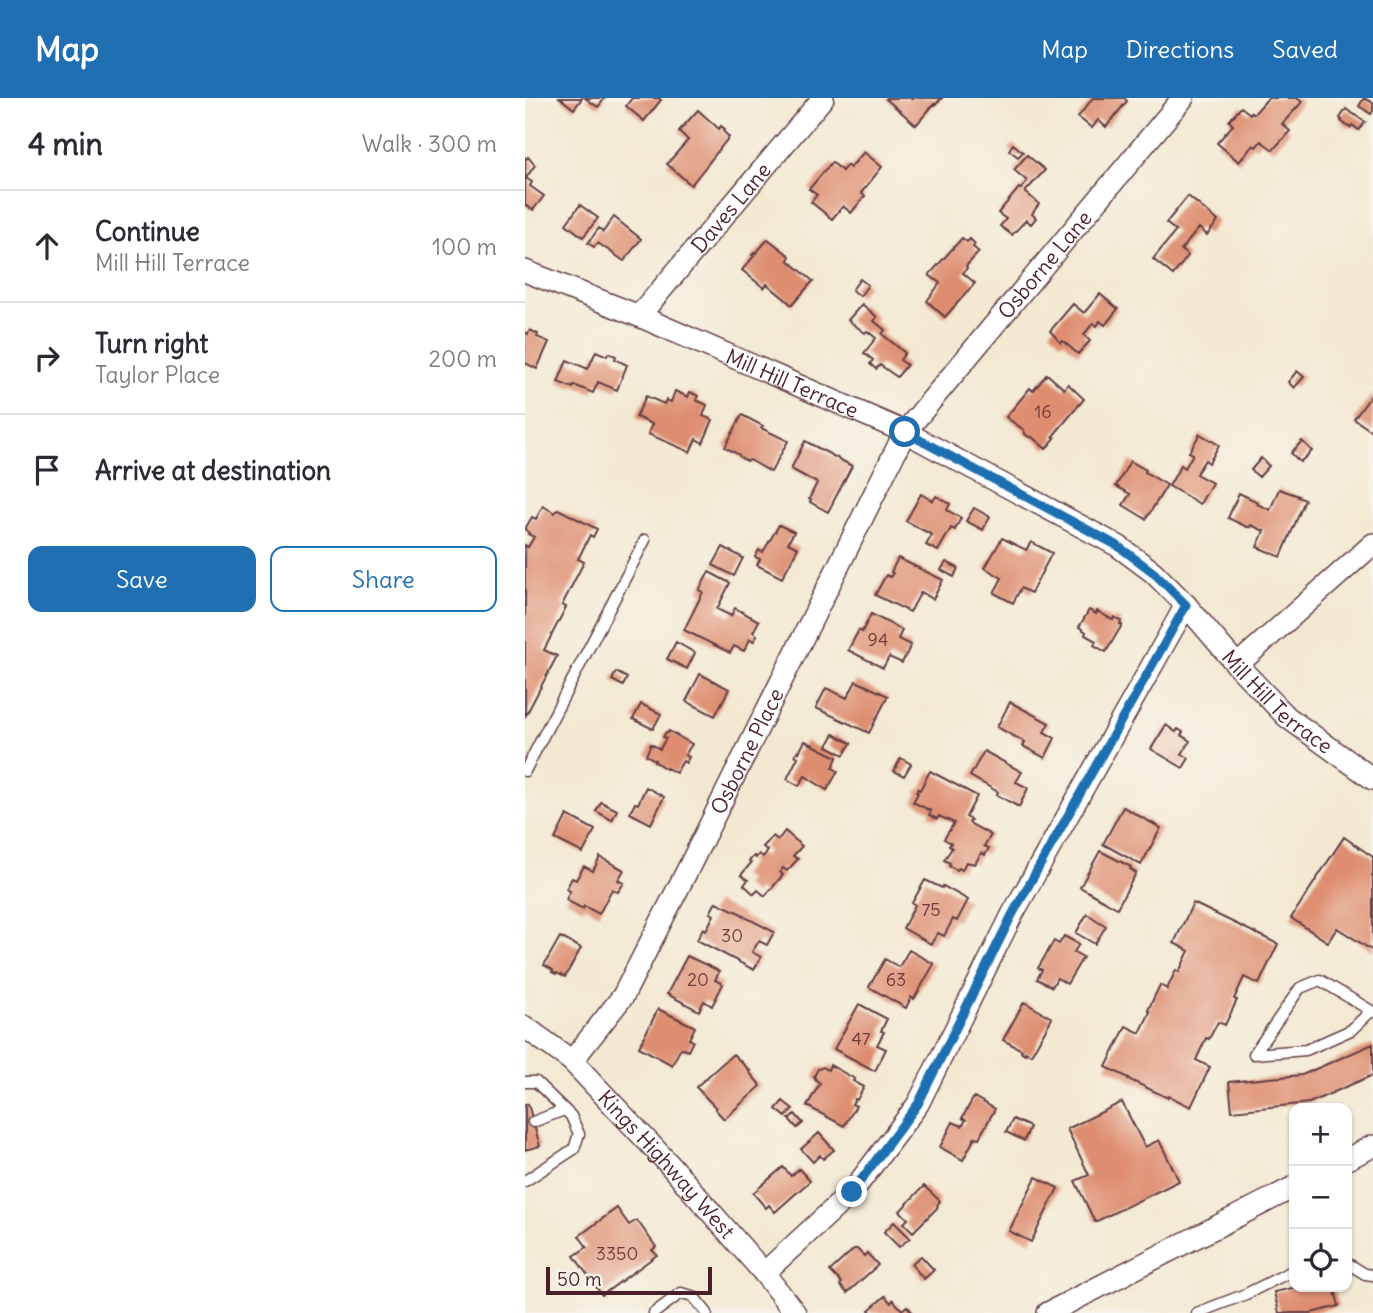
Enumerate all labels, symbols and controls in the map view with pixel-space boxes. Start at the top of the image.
text: Map [35,28,99,70]
text: Map [1041,34,1088,64]
text: Directions [1126,34,1234,64]
text: Saved [1272,34,1338,64]
text: 4 min [28,125,103,163]
text: Walk · 300 m [362,129,497,158]
street label: Daves Lane [685,157,776,258]
street label: Osborne Lane [991,205,1097,324]
text: Continue [95,215,200,248]
icon: ahead [28,227,66,265]
text: 100 m [432,232,497,261]
text: Mill Hill Terrace [95,248,250,277]
text: Turn right [95,327,208,360]
icon: right [28,339,66,377]
street label: Mill Hill Terrace [722,342,863,424]
text: 200 m [428,344,497,373]
text: Taylor Place [95,360,220,389]
house number: 16 [1034,400,1052,423]
route start [889,416,920,447]
icon: arrive [28,451,66,489]
text: Arrive at destination [95,454,331,487]
button: Save [28,546,256,612]
button: Share [270,546,497,612]
house number: 94 [868,628,888,651]
street label: Mill Hill Terrace [1216,644,1338,759]
street label: Osborne Place [704,684,789,818]
house number: 75 [921,898,941,921]
house number: 30 [721,924,743,947]
house number: 20 [687,968,709,991]
house number: 63 [886,968,906,991]
house number: 47 [851,1027,871,1050]
street label: Kings Highway West [593,1084,741,1244]
map controls [1289,1103,1352,1292]
button: + [1289,1103,1352,1166]
button: − [1289,1166,1352,1229]
route end [836,1176,867,1207]
button: locate [1289,1229,1352,1292]
house number: 3350 [596,1242,638,1265]
scale bar [546,1264,712,1296]
text: 50 m [557,1267,602,1291]

